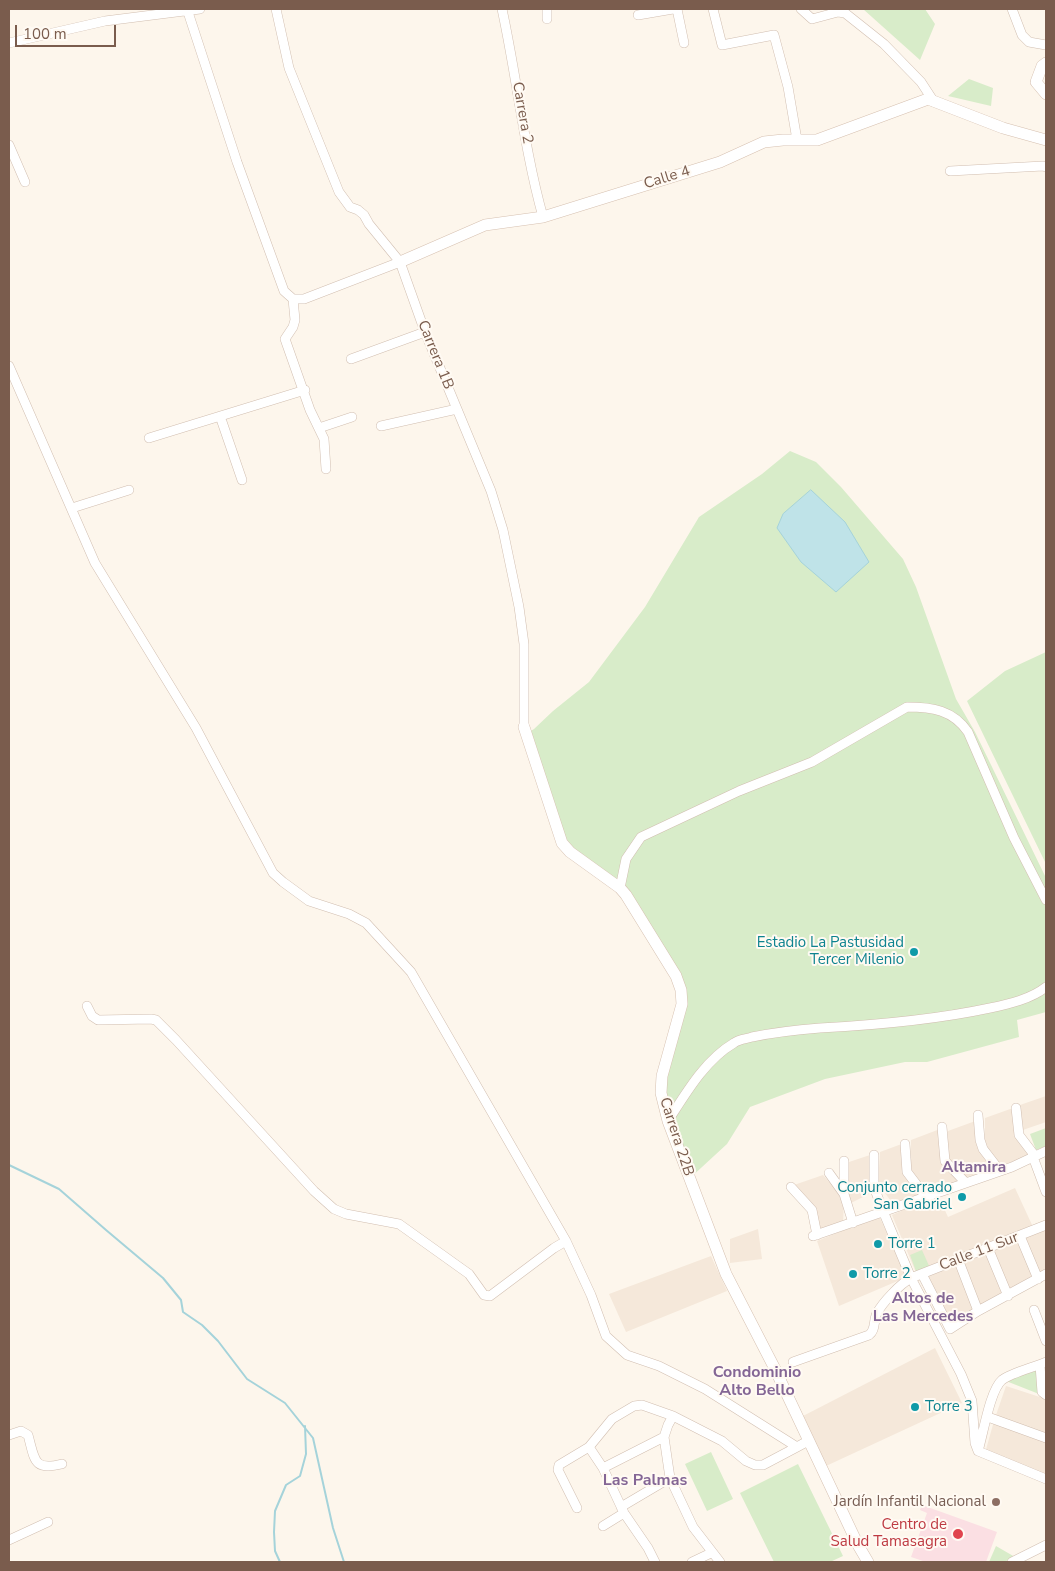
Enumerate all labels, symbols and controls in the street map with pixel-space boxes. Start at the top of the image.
scale bar [18,15,119,47]
text: 100 m [23,24,67,44]
street label: Carrera 2 [508,81,536,145]
street label: Calle 4 [642,162,692,194]
street label: Carrera 1B [413,318,457,392]
place label: Estadio La Pastusidad Tercer Milenio [757,934,904,969]
marker: Estadio La Pastusidad Tercer Milenio [908,946,920,958]
street label: Carrera 22B [655,1095,697,1179]
district label: Altamira [942,1158,1006,1178]
place label: Conjunto cerrado San Gabriel [837,1179,952,1214]
marker: Conjunto cerrado San Gabriel [956,1191,968,1203]
street label: Calle 11 Sur [937,1229,1021,1275]
place label: Torre 1 [888,1235,936,1253]
marker: Torre 1 [872,1238,884,1250]
place label: Torre 2 [863,1265,911,1283]
marker: Torre 2 [847,1268,859,1280]
district label: Altos de Las Mercedes [873,1289,973,1327]
district label: Condominio Alto Bello [713,1363,801,1401]
place label: Torre 3 [925,1398,973,1416]
marker: Torre 3 [909,1401,921,1413]
district label: Las Palmas [603,1471,687,1491]
place label: Jardín Infantil Nacional [834,1493,986,1511]
marker: Jardín Infantil Nacional [990,1496,1002,1508]
place label: Centro de Salud Tamasagra [831,1516,947,1551]
marker: Centro de Salud Tamasagra [951,1527,965,1541]

